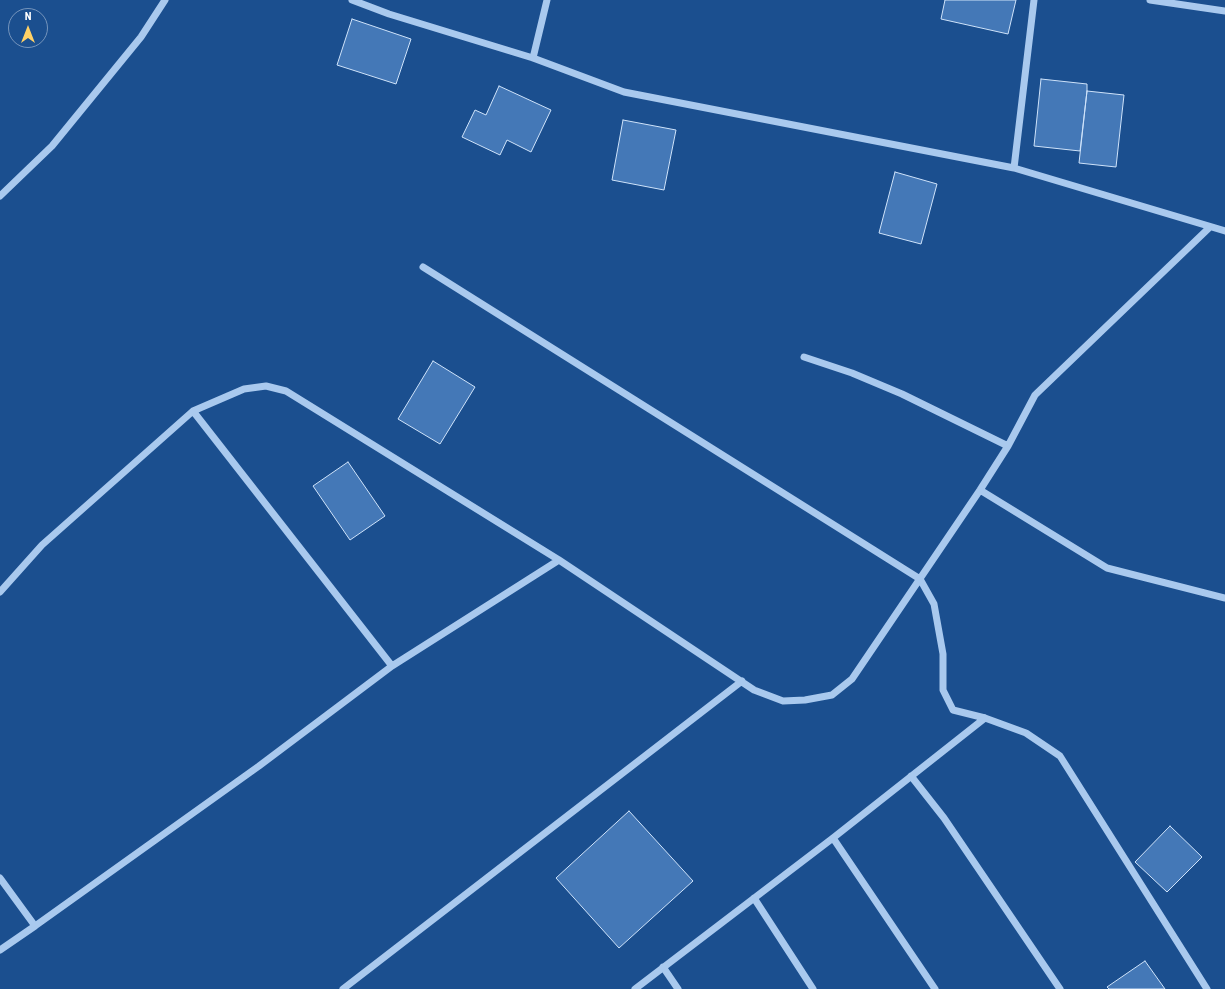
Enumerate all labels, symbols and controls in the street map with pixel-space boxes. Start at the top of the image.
north arrow [8,8,48,48]
text: N [25,10,31,23]

